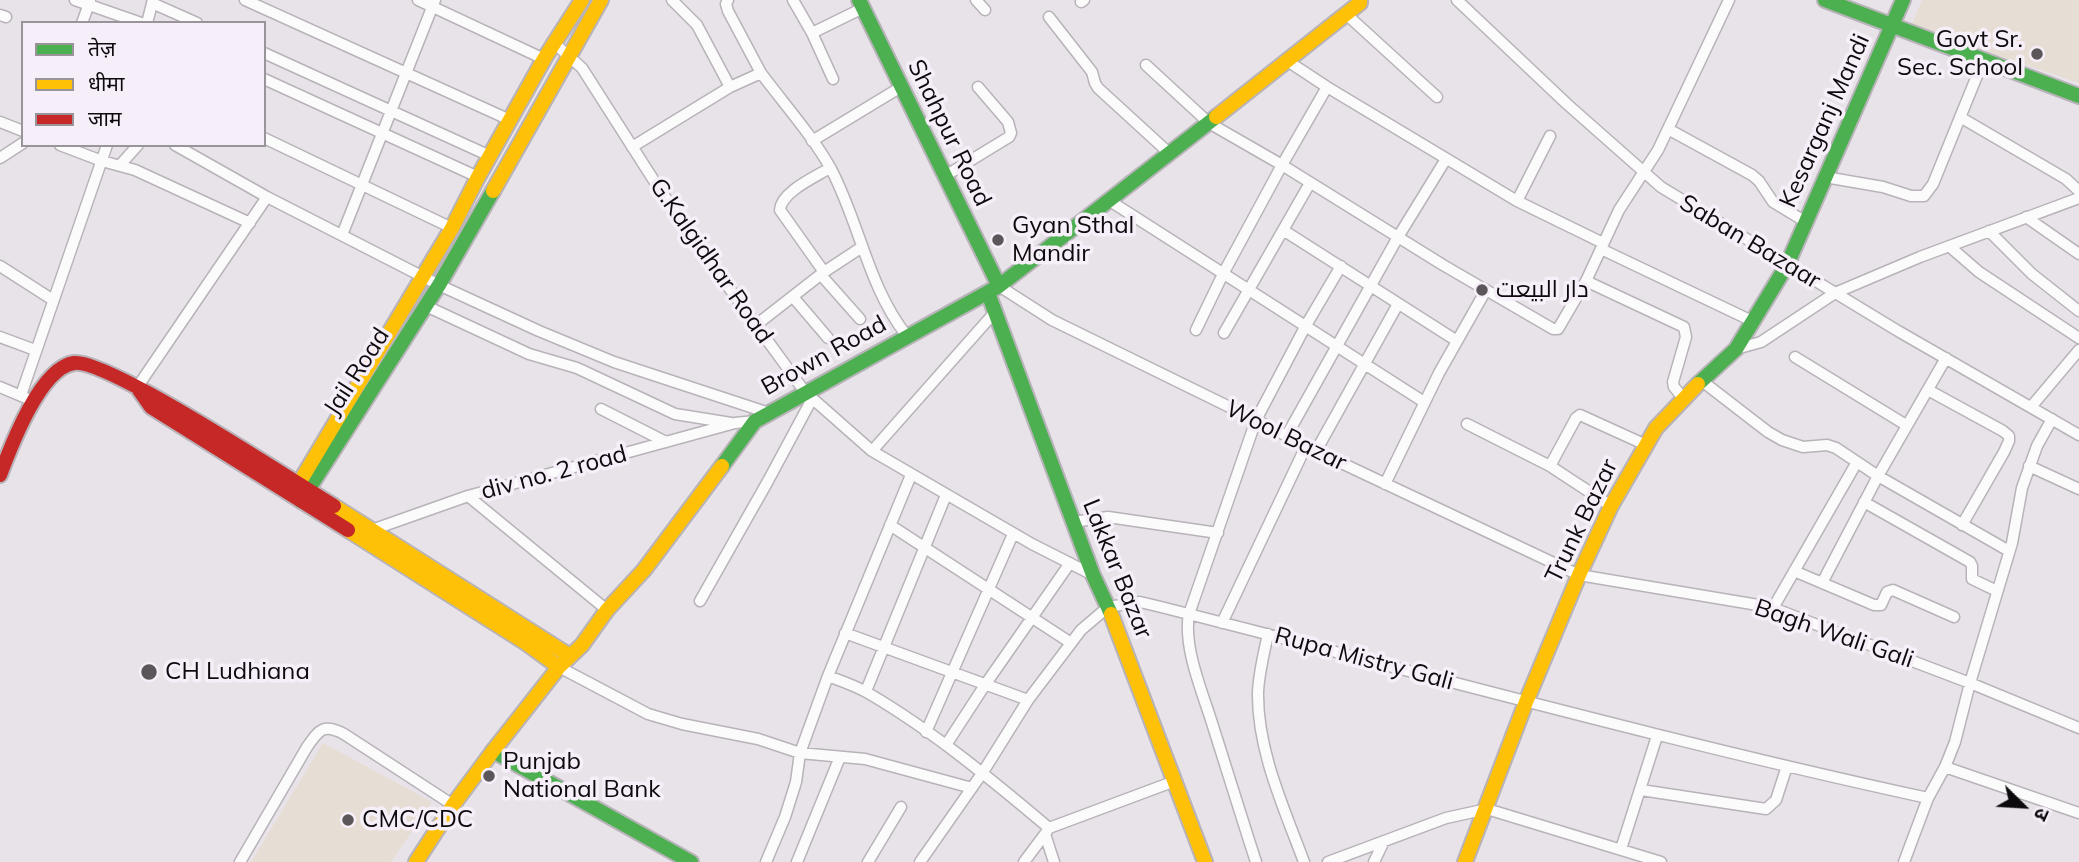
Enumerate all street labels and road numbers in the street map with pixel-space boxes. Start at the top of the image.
street label: Kesarganj Mandi [1774,30,1876,212]
street label: Shahpur Road [901,55,997,211]
street label: G.Kalgidhar Road [643,173,779,349]
street label: Saban Bazaar [1674,189,1826,295]
street label: Brown Road [756,310,892,402]
street label: Jail Road [318,323,396,421]
street label: Wool Bazar [1221,394,1351,478]
street label: div no. 2 road [478,440,630,506]
street label: Trunk Bazar [1540,454,1624,588]
street label: Lakkar Bazar [1076,495,1158,643]
street label: Bagh Wali Gali [1751,593,1917,675]
street label: Rupa Mistry Gali [1271,621,1457,697]

